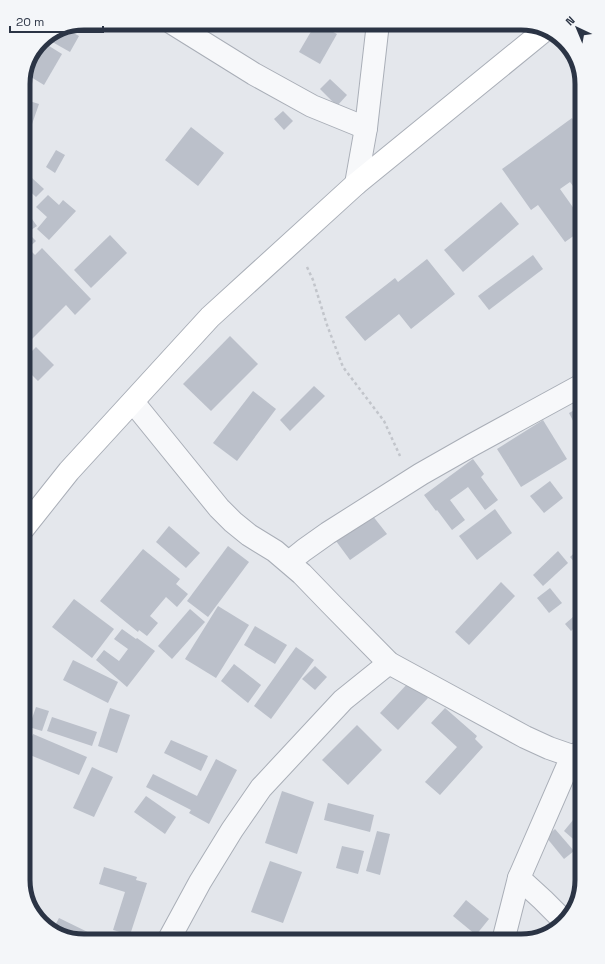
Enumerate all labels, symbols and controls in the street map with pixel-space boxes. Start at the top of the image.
scale bar [10,8,103,34]
north arrow [557,8,597,48]
text: N [563,13,578,28]
text: 20 m [16,14,44,30]

